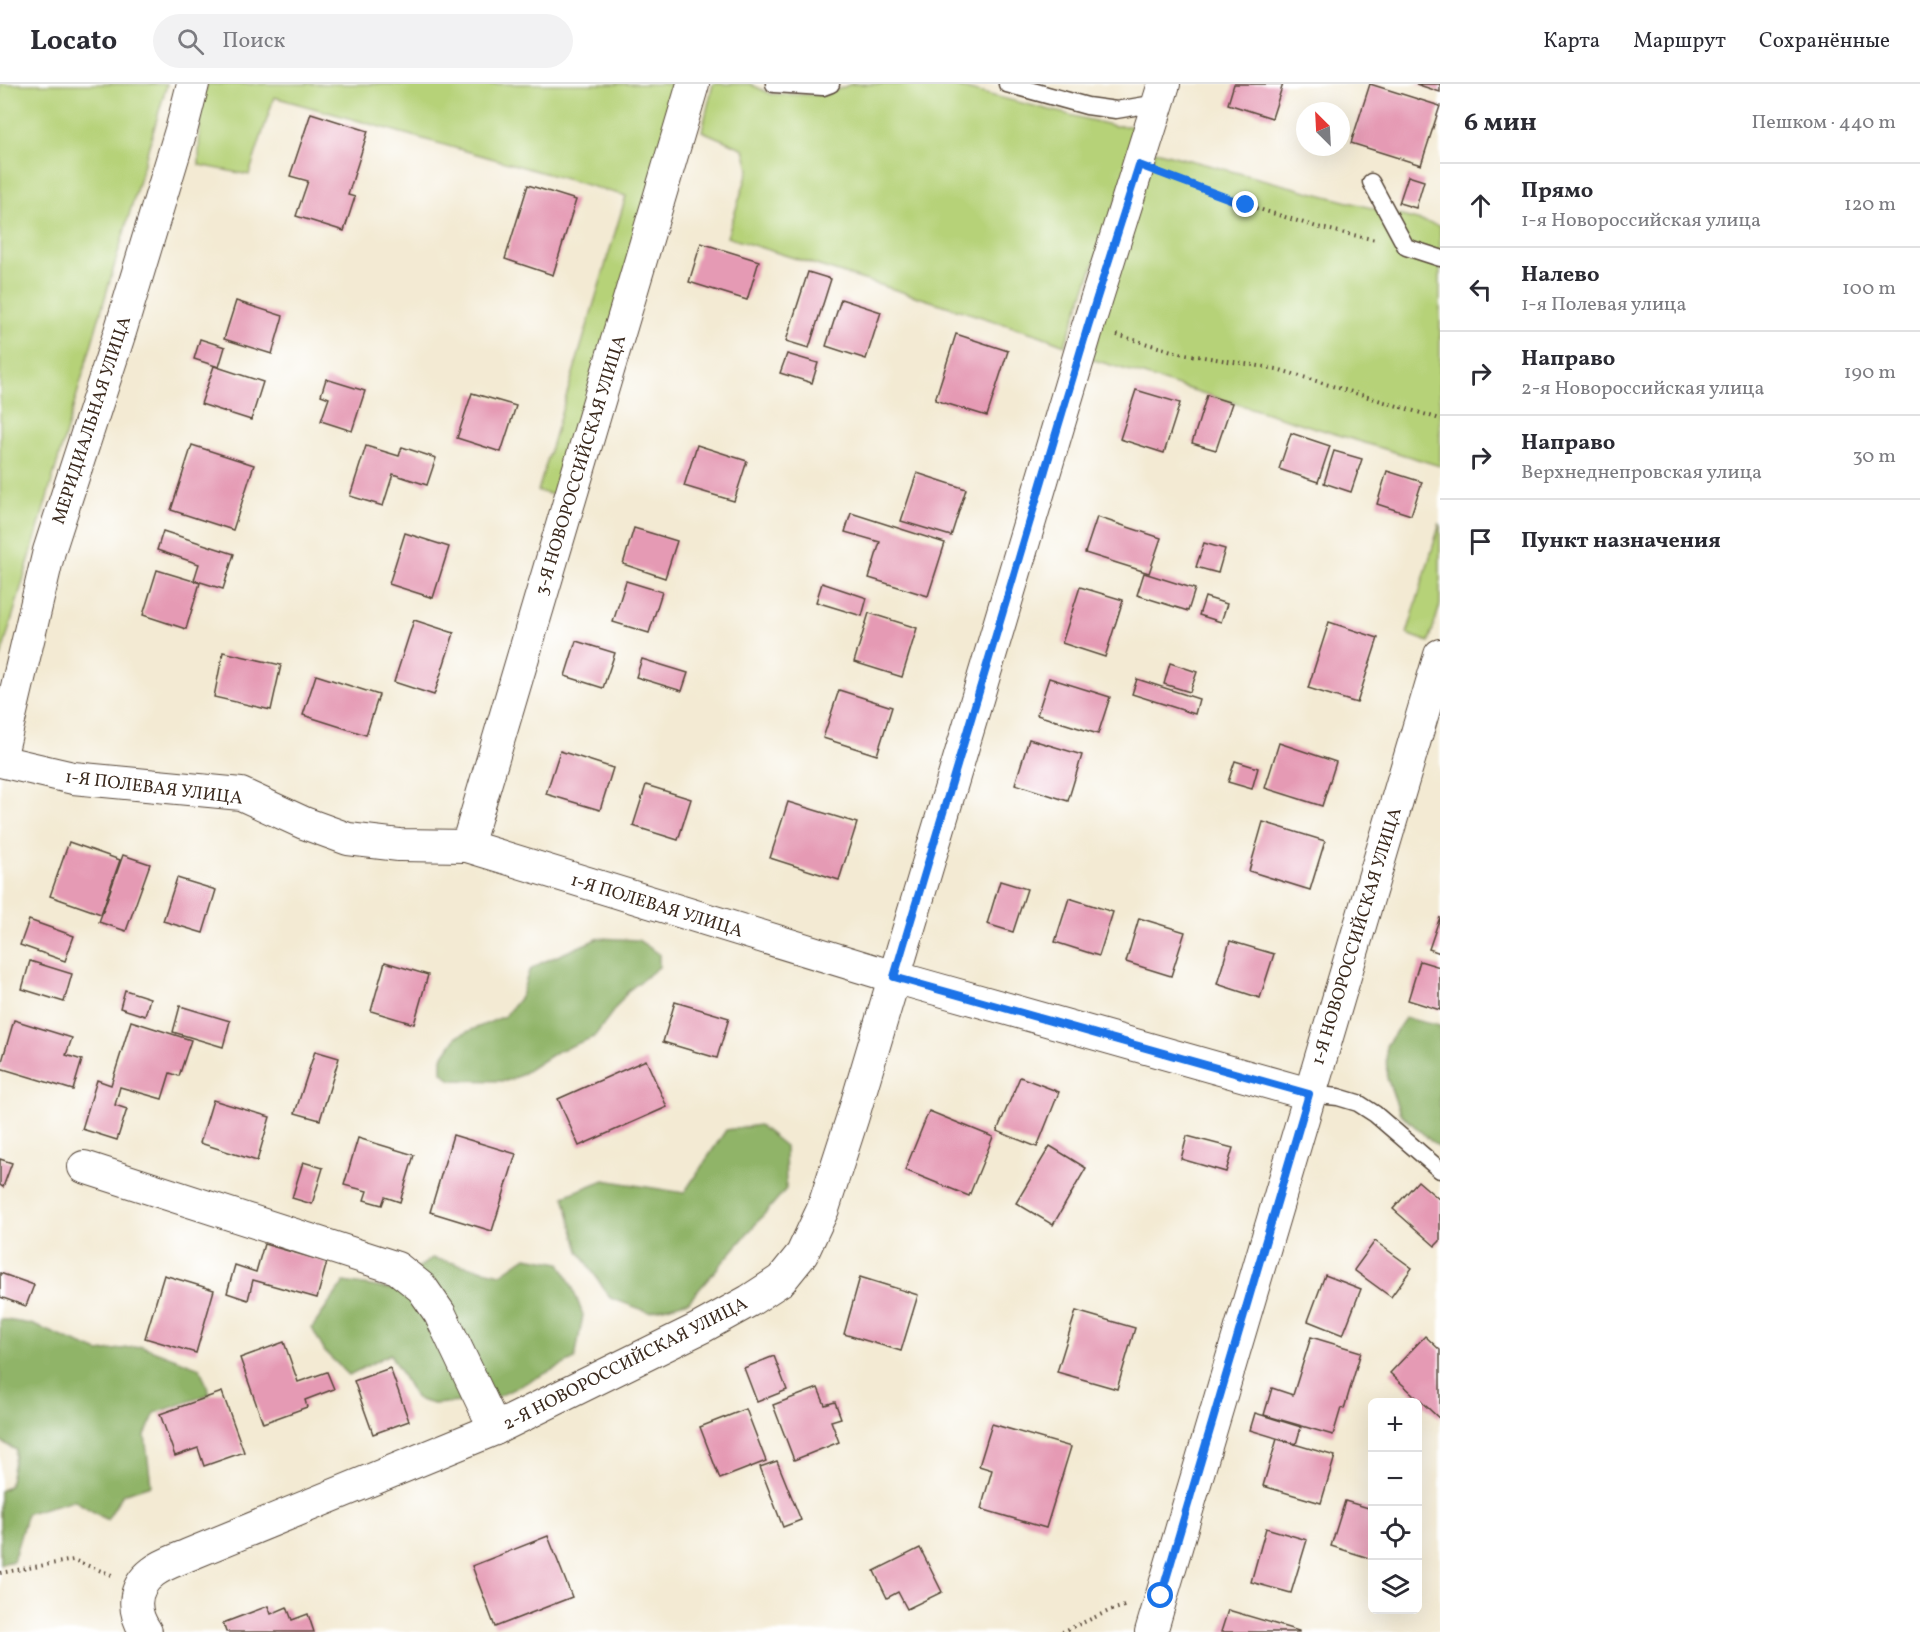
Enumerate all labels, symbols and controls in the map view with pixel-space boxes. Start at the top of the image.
search box [153,14,573,68]
text: Locato [30,22,117,61]
icon: search [174,25,207,58]
text: Поиск [222,26,285,57]
text: Карта [1543,27,1600,56]
text: Маршрут [1633,27,1726,56]
text: Сохранённые [1759,27,1890,56]
north arrow [1296,102,1350,156]
text: 6 мин [1464,105,1537,141]
text: Пешком · 440 m [1752,109,1896,137]
text: Прямо [1521,176,1593,207]
icon: ahead [1464,189,1497,222]
route end [1232,191,1258,217]
text: 120 m [1844,191,1896,219]
text: 1-я Новороссийская улица [1521,207,1761,235]
text: Налево [1521,260,1600,291]
icon: left [1464,273,1497,306]
text: 100 m [1842,275,1896,303]
text: 1-я Полевая улица [1521,291,1686,319]
street label: МЕРИДИАЛЬНАЯ УЛИЦА [47,313,138,528]
street label: 3-Я НОВОРОССИЙСКАЯ УЛИЦА [530,332,633,599]
text: Направо [1521,344,1615,375]
icon: right [1464,357,1497,390]
text: 190 m [1844,359,1896,387]
text: 2-я Новороссийская улица [1521,375,1764,403]
text: Направо [1521,428,1615,459]
icon: right [1464,441,1497,474]
text: 30 m [1852,443,1896,471]
text: Верхнеднепровская улица [1521,459,1762,487]
icon: arrive [1464,525,1497,558]
text: Пункт назначения [1521,526,1721,557]
street label: 1-Я ПОЛЕВАЯ УЛИЦА [63,765,245,812]
street label: 1-Я НОВОРОССИЙСКАЯ УЛИЦА [1306,804,1409,1068]
street label: 1-Я ПОЛЕВАЯ УЛИЦА [567,868,746,945]
street label: 2-Я НОВОРОССИЙСКАЯ УЛИЦА [499,1291,753,1437]
map controls [1368,1398,1422,1614]
button: + [1368,1398,1422,1452]
button: − [1368,1452,1422,1506]
button: locate [1368,1506,1422,1560]
button: layers [1368,1560,1422,1614]
route start [1147,1582,1173,1608]

